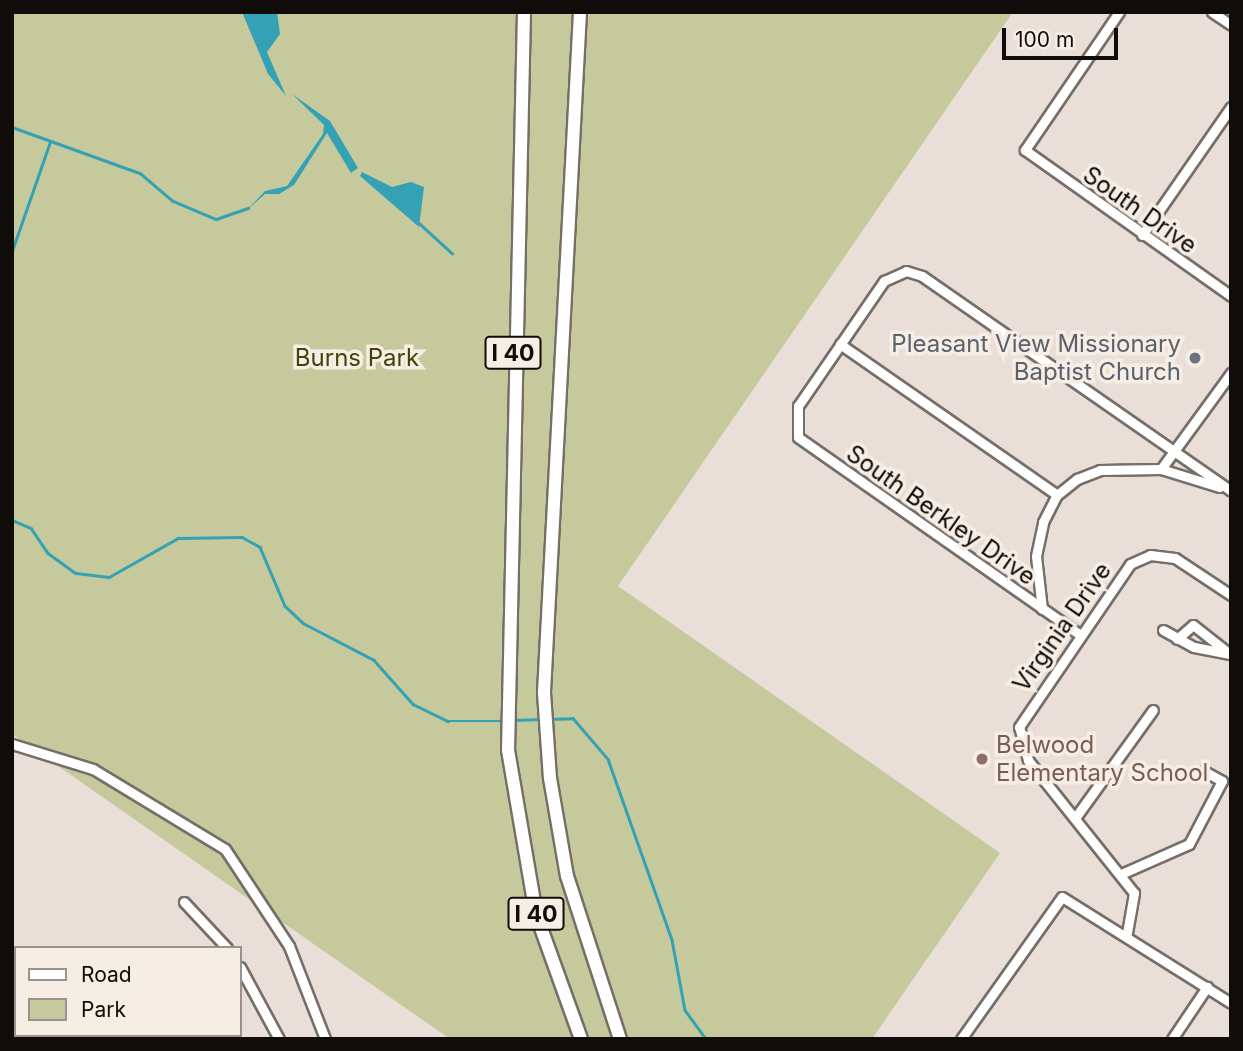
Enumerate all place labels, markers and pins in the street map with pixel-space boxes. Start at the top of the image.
place label: Pleasant View Missionary Baptist Church [891,330,1181,386]
marker: Pleasant View Missionary Baptist Church [1187,350,1203,366]
place label: Belwood Elementary School [996,731,1208,787]
marker: Belwood Elementary School [974,751,990,767]

